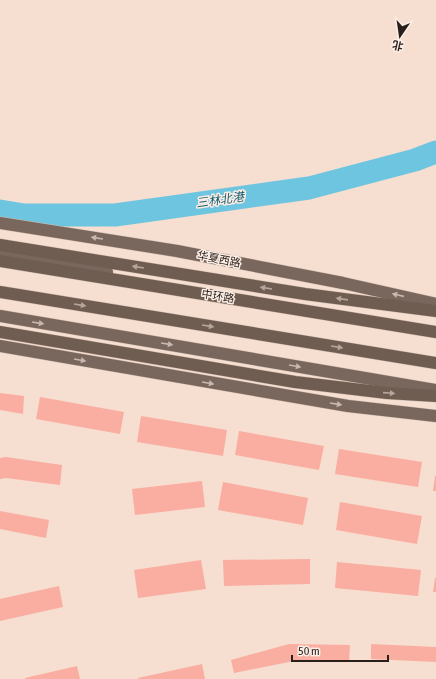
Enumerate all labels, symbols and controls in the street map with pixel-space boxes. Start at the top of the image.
north arrow [380,16,420,56]
text: 北 [391,39,404,53]
water label: 三林北港 [195,189,247,210]
one-way arrow [91,235,103,241]
street label: 华夏西路 [196,249,242,269]
one-way arrow [132,264,144,270]
one-way arrow [260,285,272,291]
street label: 中环路 [201,287,235,305]
one-way arrow [392,292,404,298]
one-way arrow [336,296,348,302]
one-way arrow [74,302,86,308]
one-way arrow [32,320,45,326]
one-way arrow [202,323,214,329]
one-way arrow [161,341,173,347]
one-way arrow [330,344,343,350]
one-way arrow [74,357,86,363]
one-way arrow [289,363,301,369]
one-way arrow [202,380,214,386]
one-way arrow [383,390,395,397]
one-way arrow [330,401,342,407]
scale bar [292,637,388,663]
text: 50 m [298,644,320,658]

